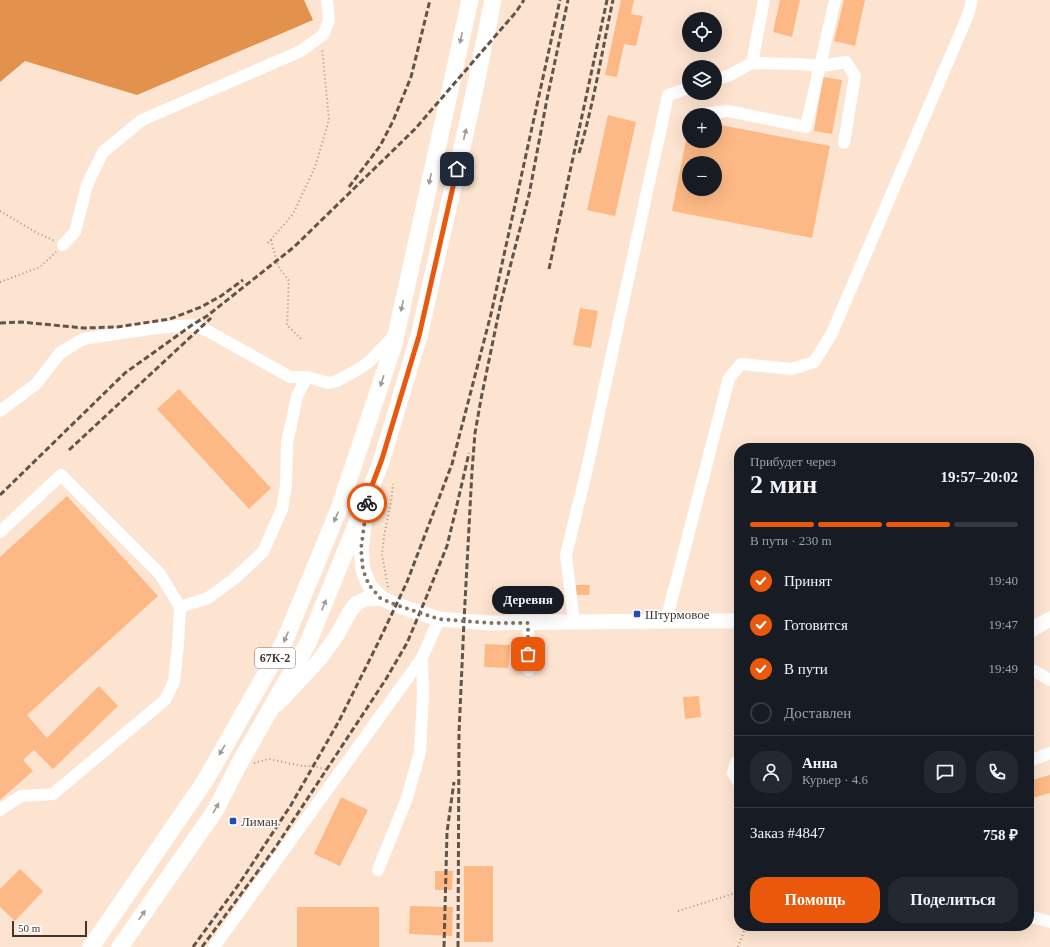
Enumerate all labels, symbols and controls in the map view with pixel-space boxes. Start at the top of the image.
map controls [682,12,722,196]
button: locate [682,12,722,52]
one-way arrow [458,32,464,44]
button: layers [682,60,722,100]
button: + [682,108,722,148]
one-way arrow [462,128,468,141]
pin [440,152,474,186]
button: − [682,156,722,196]
icon: home [446,158,468,180]
one-way arrow [427,173,433,185]
one-way arrow [399,299,405,312]
one-way arrow [379,375,385,387]
text: Прибудет через [750,454,836,469]
text: 19:57–20:02 [941,469,1018,485]
text: 2 мин [750,470,817,499]
courier [347,483,387,523]
icon: bike [356,492,378,514]
one-way arrow [333,512,339,523]
text: В пути · 230 m [750,533,832,548]
icon: check [750,570,772,592]
text: Принят [784,573,832,589]
text: 19:40 [988,573,1018,588]
callout: Деревня [492,586,564,614]
text: Деревня [503,592,553,607]
one-way arrow [321,598,327,610]
place label: Штурмовое [645,607,710,622]
marker: Штурмовое [632,609,642,619]
icon: check [750,614,772,636]
text: Готовится [784,617,848,633]
text: 19:47 [988,617,1018,632]
one-way arrow [283,631,289,643]
pin [511,637,545,671]
icon: bag [517,643,539,665]
road number: 67К-2 [255,648,295,668]
icon: check [750,658,772,680]
text: В пути [784,661,828,677]
text: 19:49 [988,661,1018,676]
text: Доставлен [784,705,851,721]
one-way arrow [219,744,226,756]
button: person [750,751,792,793]
button: chat [924,751,966,793]
button: phone [976,751,1018,793]
text: Анна [802,755,838,771]
text: Курьер · 4.6 [802,772,868,787]
one-way arrow [212,802,219,814]
place label: Лиман [241,814,278,829]
marker: Лиман [228,816,238,826]
text: Заказ #4847 [750,825,825,841]
text: 758 ₽ [983,827,1018,843]
button: Помощь [750,877,880,923]
button: Поделиться [888,877,1018,923]
one-way arrow [138,910,146,920]
scale bar [12,919,87,938]
text: 50 m [18,922,40,934]

